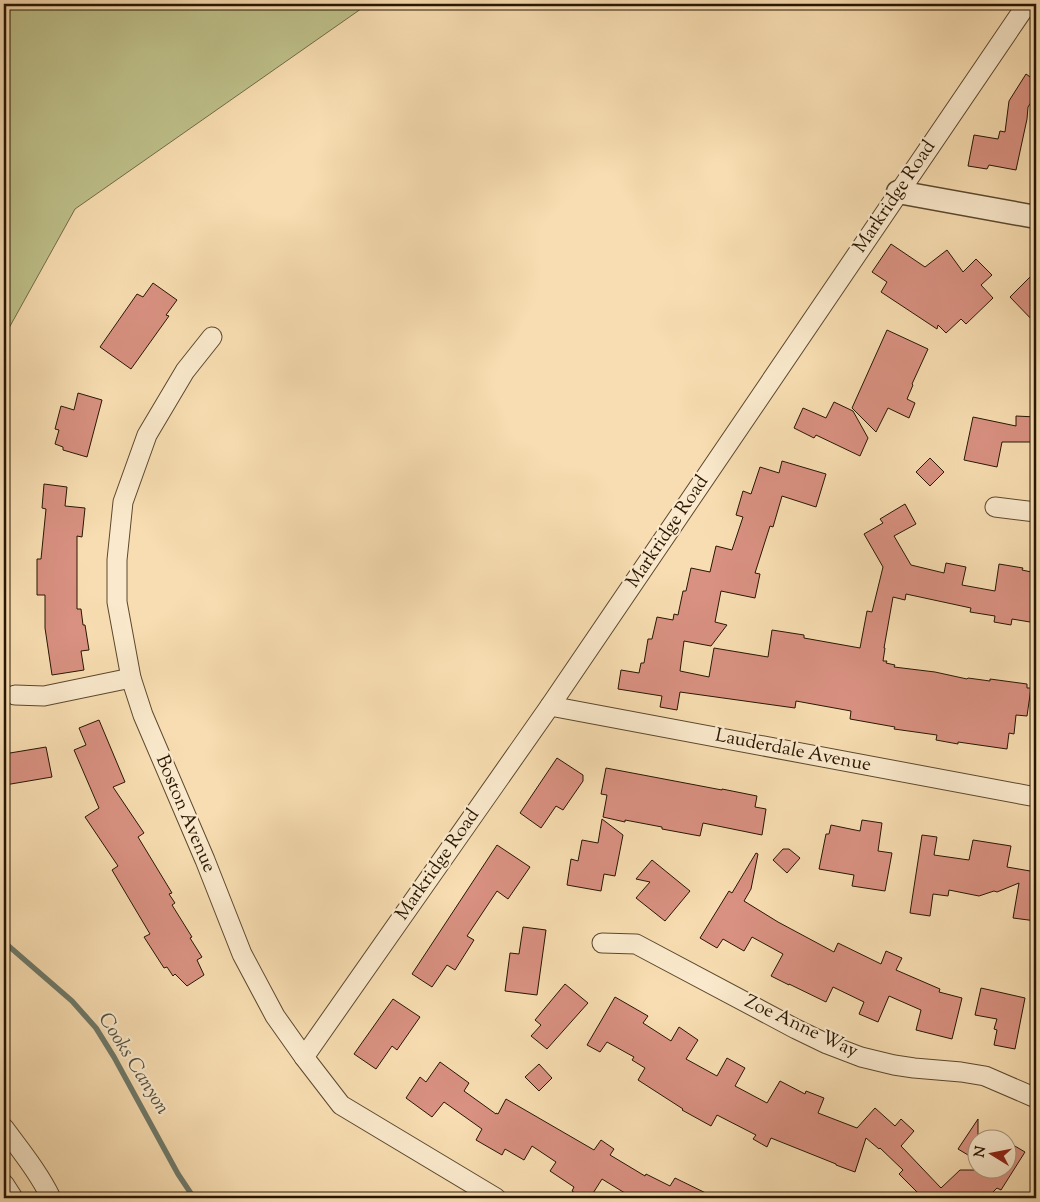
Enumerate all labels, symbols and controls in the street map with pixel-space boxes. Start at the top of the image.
street label: Markridge Road [847,135,943,259]
street label: Markridge Road [620,470,716,594]
street label: Lauderdale Avenue [713,723,873,779]
street label: Boston Avenue [148,751,222,877]
street label: Markridge Road [389,803,487,926]
street label: Zoe Anne Way [740,989,863,1065]
water label: Cooks Canyon [90,1007,176,1121]
north arrow [968,1130,1018,1180]
text: N [970,1145,992,1159]

